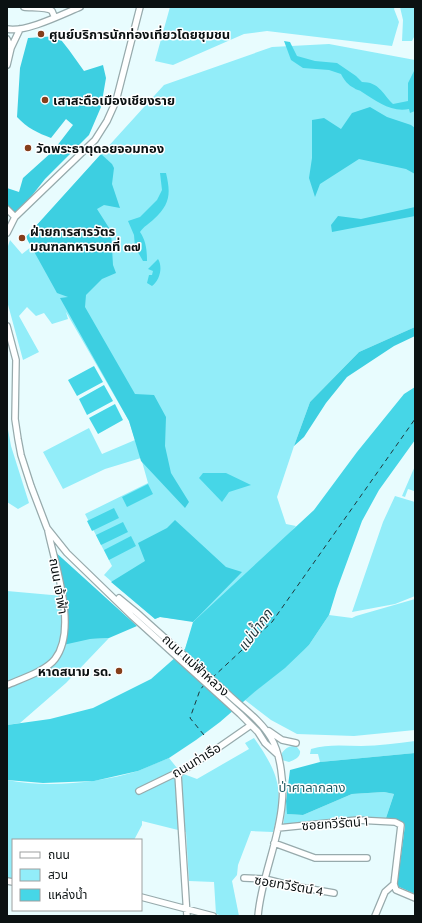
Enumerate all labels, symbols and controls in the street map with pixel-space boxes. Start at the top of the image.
place label: ศูนย์บริการนักท่องเที่ยวโดยชุมชน [49,25,230,43]
marker: ศูนย์บริการนักท่องเที่ยวโดยชุมชน [36,29,46,39]
place label: เสาสะดือเมืองเชียงราย [53,93,175,108]
marker: เสาสะดือเมืองเชียงราย [40,95,50,105]
place label: วัดพระธาตุดอยจอมทอง [36,141,164,156]
marker: วัดพระธาตุดอยจอมทอง [23,143,33,153]
place label: ฝ่ายการสารวัตร มณฑลทหารบกที่ ๓๗ [30,224,141,254]
marker: ฝ่ายการสารวัตร มณฑลทหารบกที่ ๓๗ [17,233,27,243]
street label: ถนน เจ้าฟ้า [46,557,71,615]
water label: แม่น้ำกก [233,604,277,655]
street label: ถนน แม่ฟ้าหลวง [159,631,232,699]
place label: หาดสนาม รด. [38,664,111,679]
marker: หาดสนาม รด. [114,666,124,676]
street label: ถนนท่าเรือ [169,740,223,781]
park label: ป่าศาลากลาง [279,780,345,795]
street label: ซอยทวีรัตน์ 1 [301,814,369,833]
legend [12,839,142,911]
text: ถนน [48,848,70,862]
text: สวน [48,868,68,882]
street label: ซอยทวีรัตน์ 4 [253,872,325,899]
text: แหล่งน้ำ [48,886,87,902]

